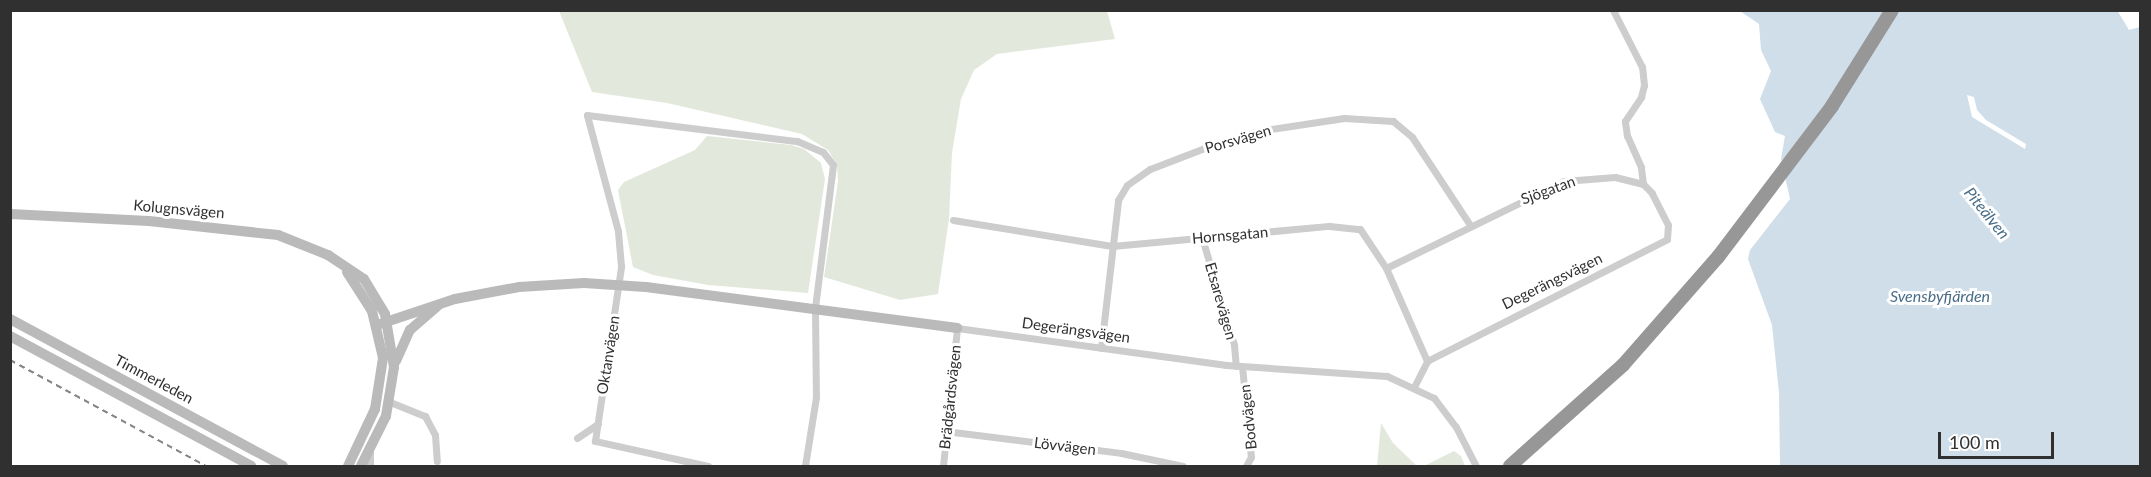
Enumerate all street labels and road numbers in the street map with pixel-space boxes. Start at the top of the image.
street label: Porsvägen [1203,121,1273,157]
street label: Sjögatan [1518,172,1578,208]
street label: Kolugnsvägen [133,196,225,222]
street label: Hornsgatan [1191,223,1269,247]
street label: Degerängsvägen [1499,249,1605,313]
street label: Etsarevägen [1201,260,1241,342]
street label: Degerängsvägen [1021,313,1131,347]
street label: Oktanvägen [593,314,623,396]
street label: Brädgårdsvägen [936,344,964,450]
street label: Timmerleden [112,351,196,407]
street label: Bodvägen [1236,383,1260,451]
street label: Lövvägen [1033,433,1097,459]

